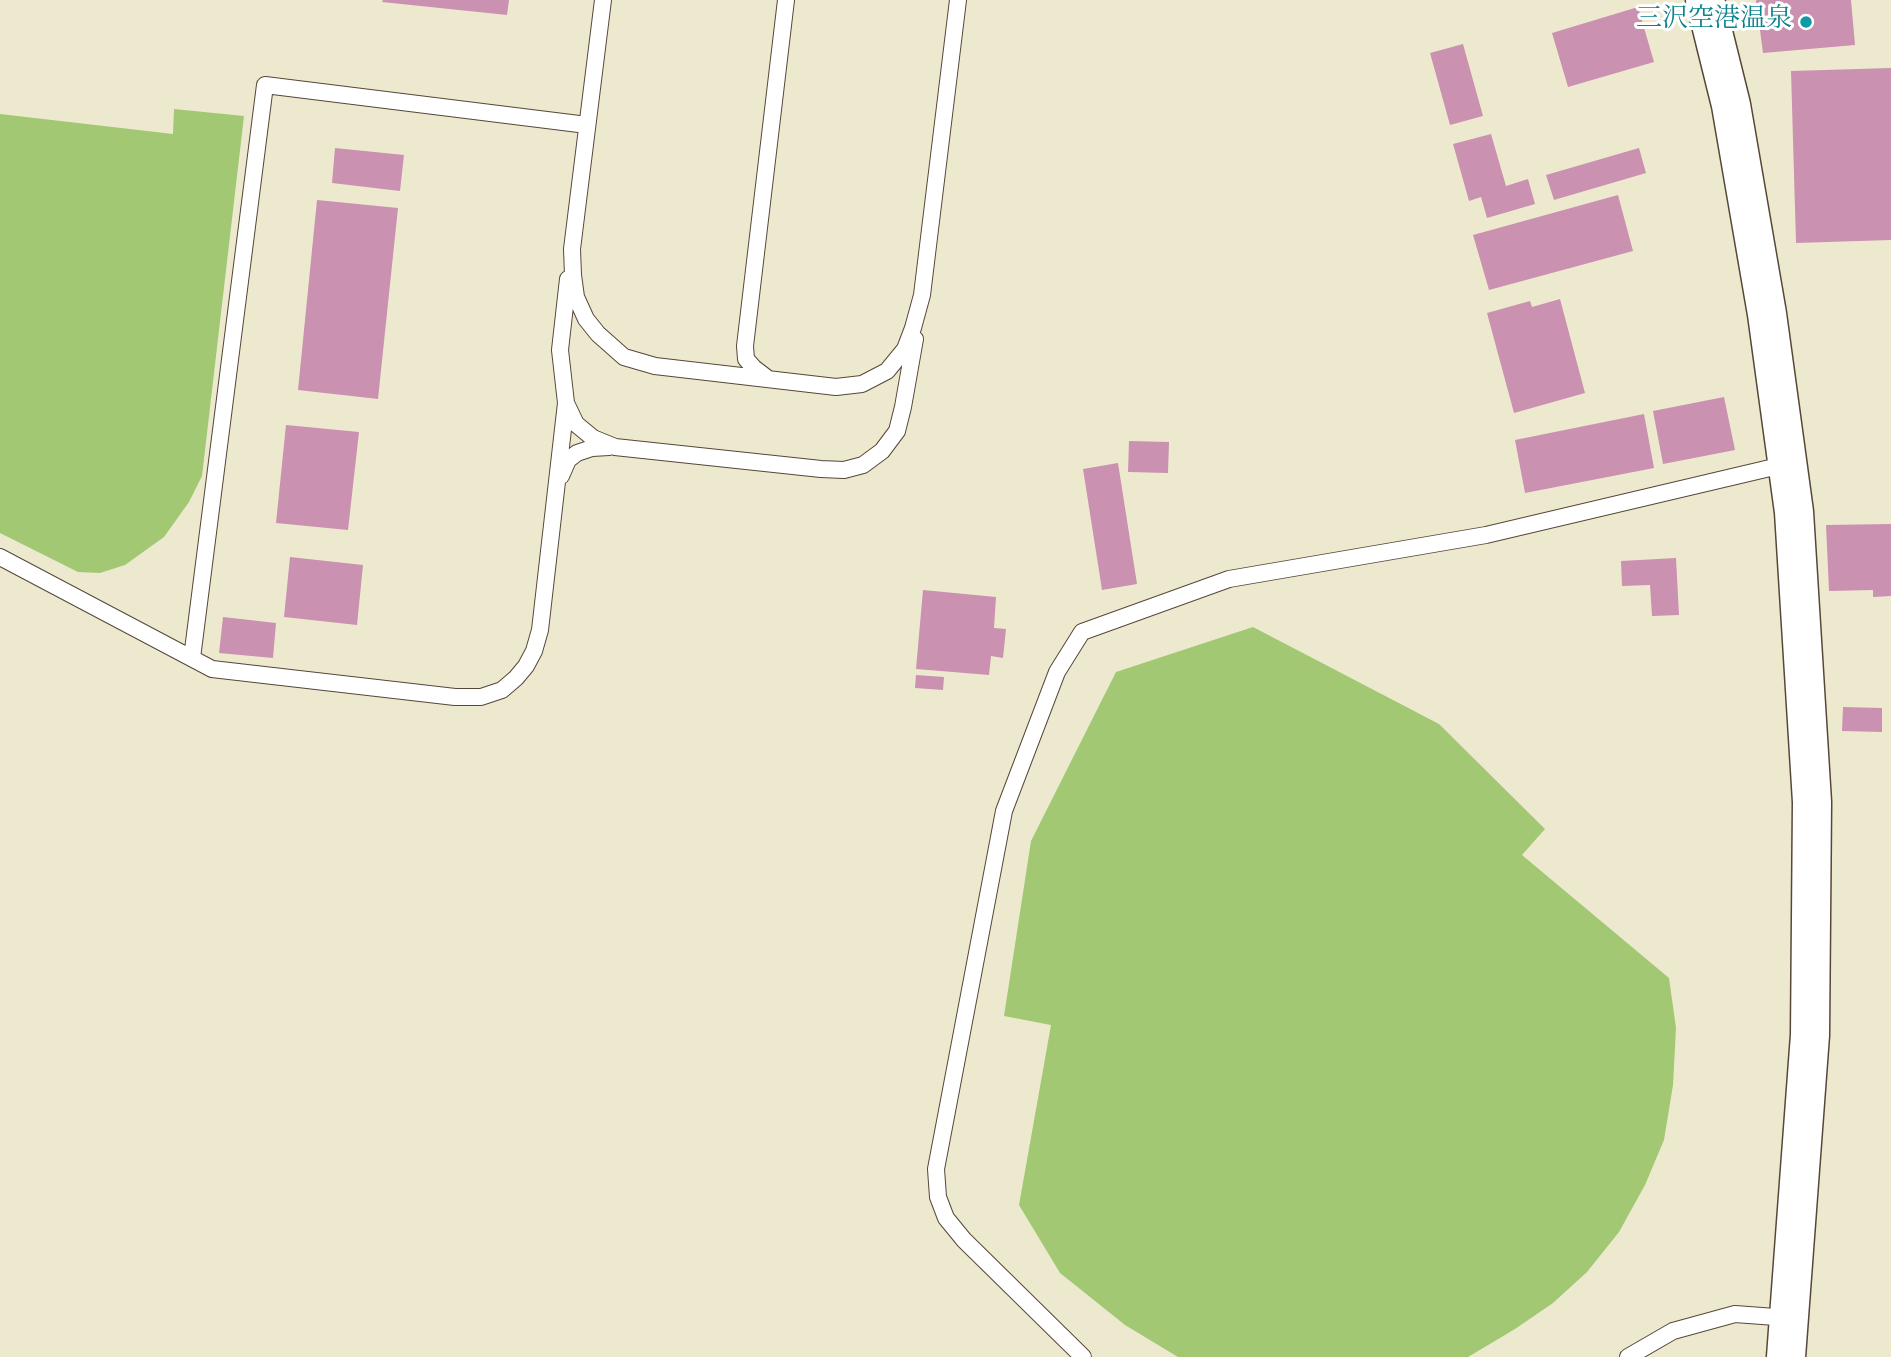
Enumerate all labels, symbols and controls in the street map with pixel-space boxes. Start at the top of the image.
place label: 三沢空港温泉 [1636,6,1792,38]
marker: 三沢空港温泉 [1798,14,1814,30]

